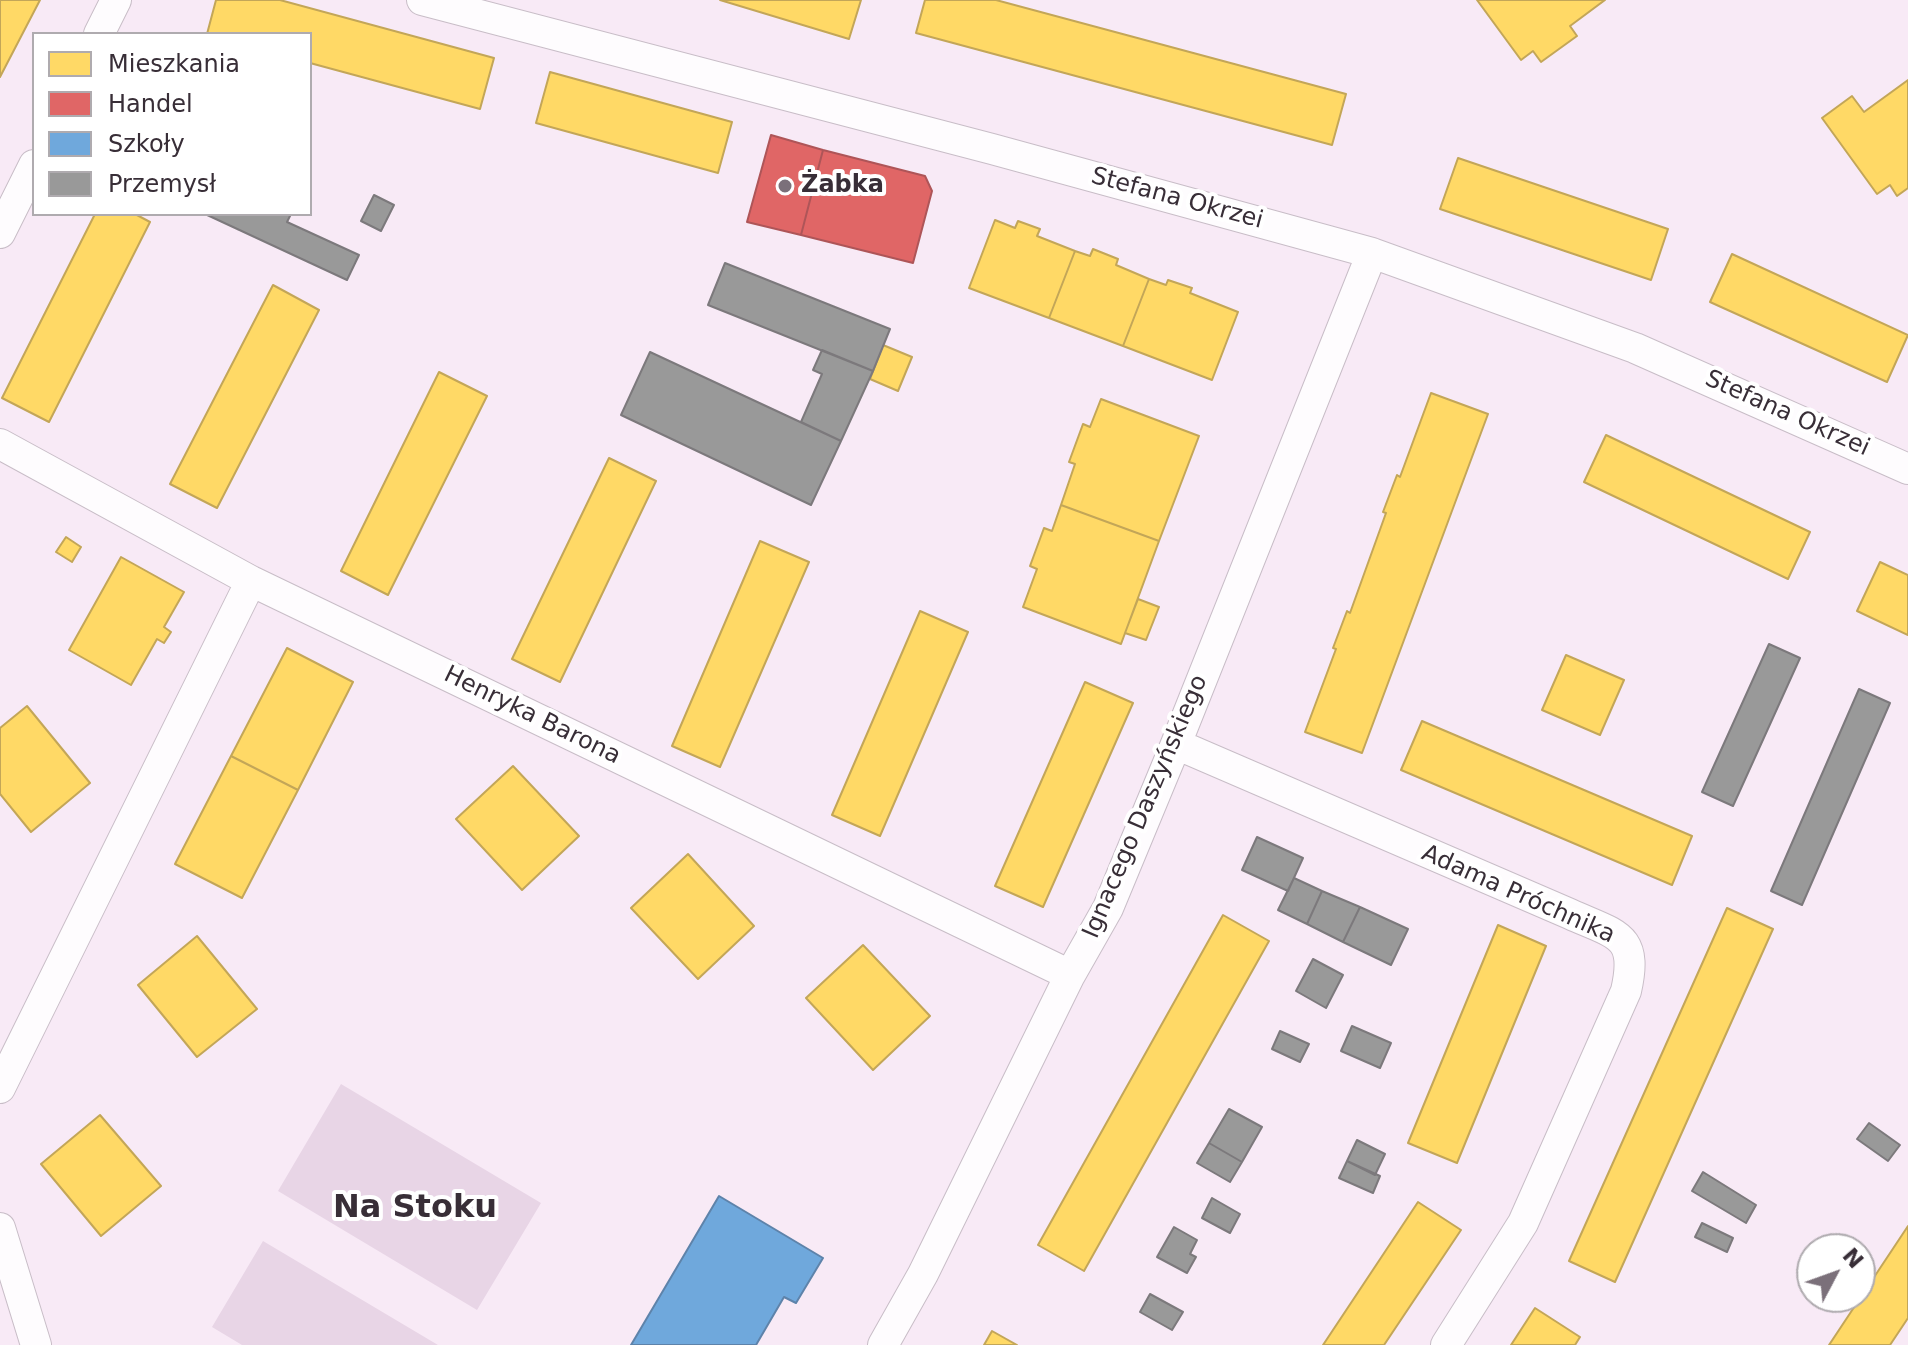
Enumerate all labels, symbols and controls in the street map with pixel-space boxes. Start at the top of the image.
legend [32,32,312,216]
text: Mieszkania [108,50,240,78]
text: Handel [108,90,193,118]
text: Szkoły [108,130,185,158]
street label: Stefana Okrzei [1088,162,1266,236]
text: Przemysł [108,170,216,198]
place label: Żabka [801,172,884,200]
marker: Żabka [776,177,794,195]
street label: Stefana Okrzei [1700,365,1874,463]
street label: Henryka Barona [439,661,625,771]
street label: Ignacego Daszyńskiego [1077,671,1215,943]
street label: Adama Próchnika [1417,840,1619,950]
district label: Na Stoku [333,1190,497,1228]
north arrow [1796,1233,1876,1313]
text: N [1837,1243,1868,1273]

